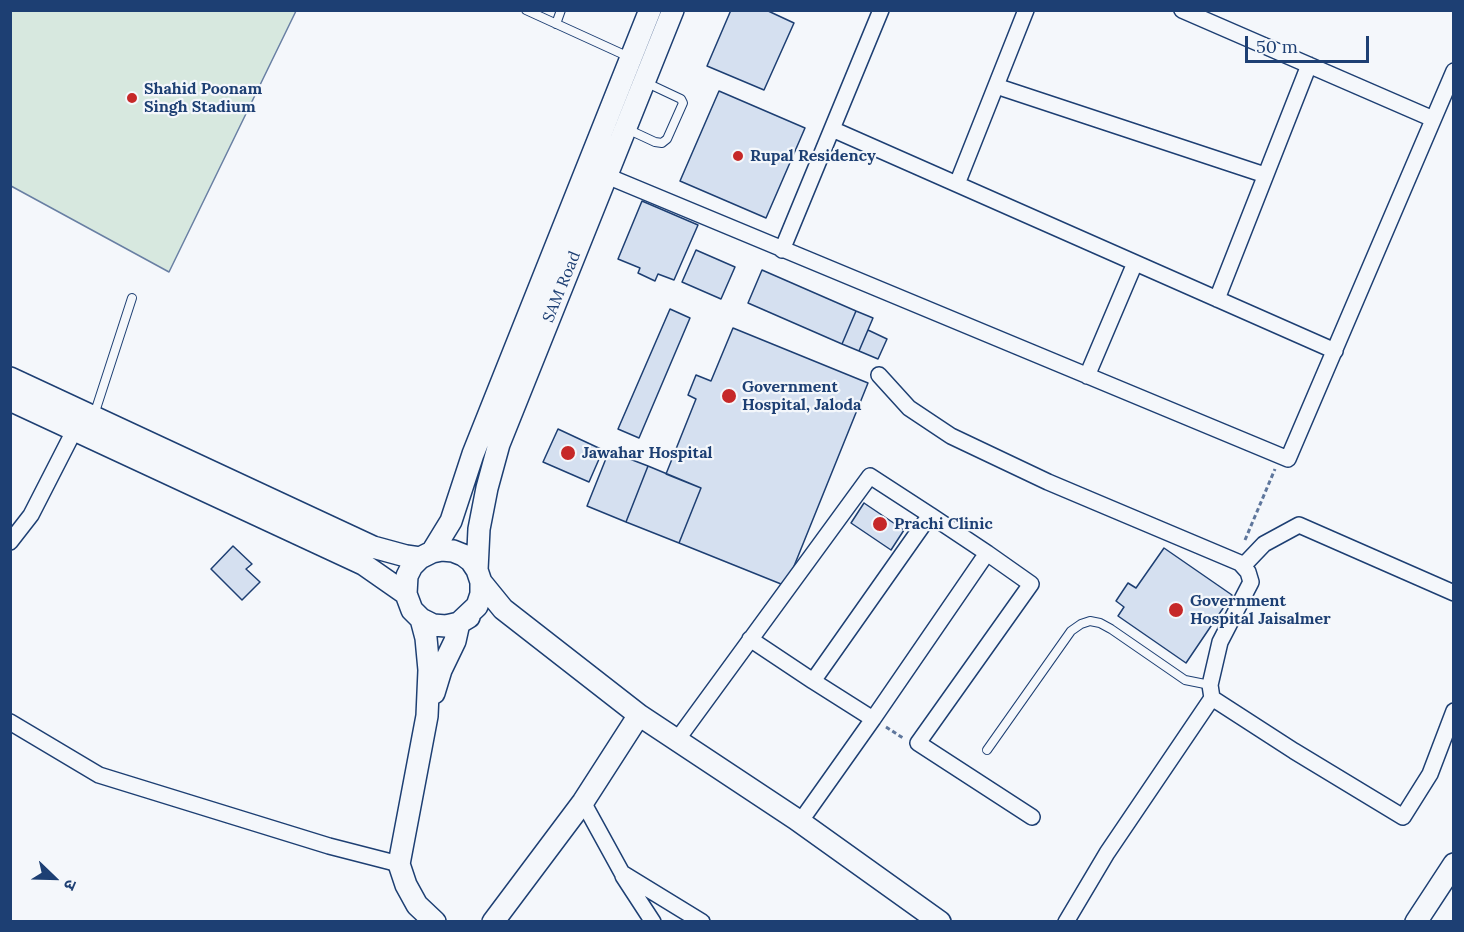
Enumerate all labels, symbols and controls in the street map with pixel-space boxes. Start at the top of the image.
scale bar [1248,24,1372,62]
text: 50 m [1256,35,1298,58]
place label: Shahid Poonam Singh Stadium [144,79,262,117]
marker: Shahid Poonam Singh Stadium [125,91,139,105]
place label: Rupal Residency [750,146,876,166]
marker: Rupal Residency [731,149,745,163]
street label: SAM Road [539,249,585,325]
place label: Government Hospital, Jaloda [742,377,861,415]
marker: Government Hospital, Jaloda [720,387,738,405]
place label: Jawahar Hospital [582,443,713,463]
marker: Jawahar Hospital [559,444,577,462]
place label: Prachi Clinic [894,514,993,534]
marker: Prachi Clinic [871,515,889,533]
place label: Government Hospital Jaisalmer [1190,591,1331,629]
marker: Government Hospital Jaisalmer [1167,601,1185,619]
north arrow [24,848,84,908]
text: उ [60,877,82,893]

